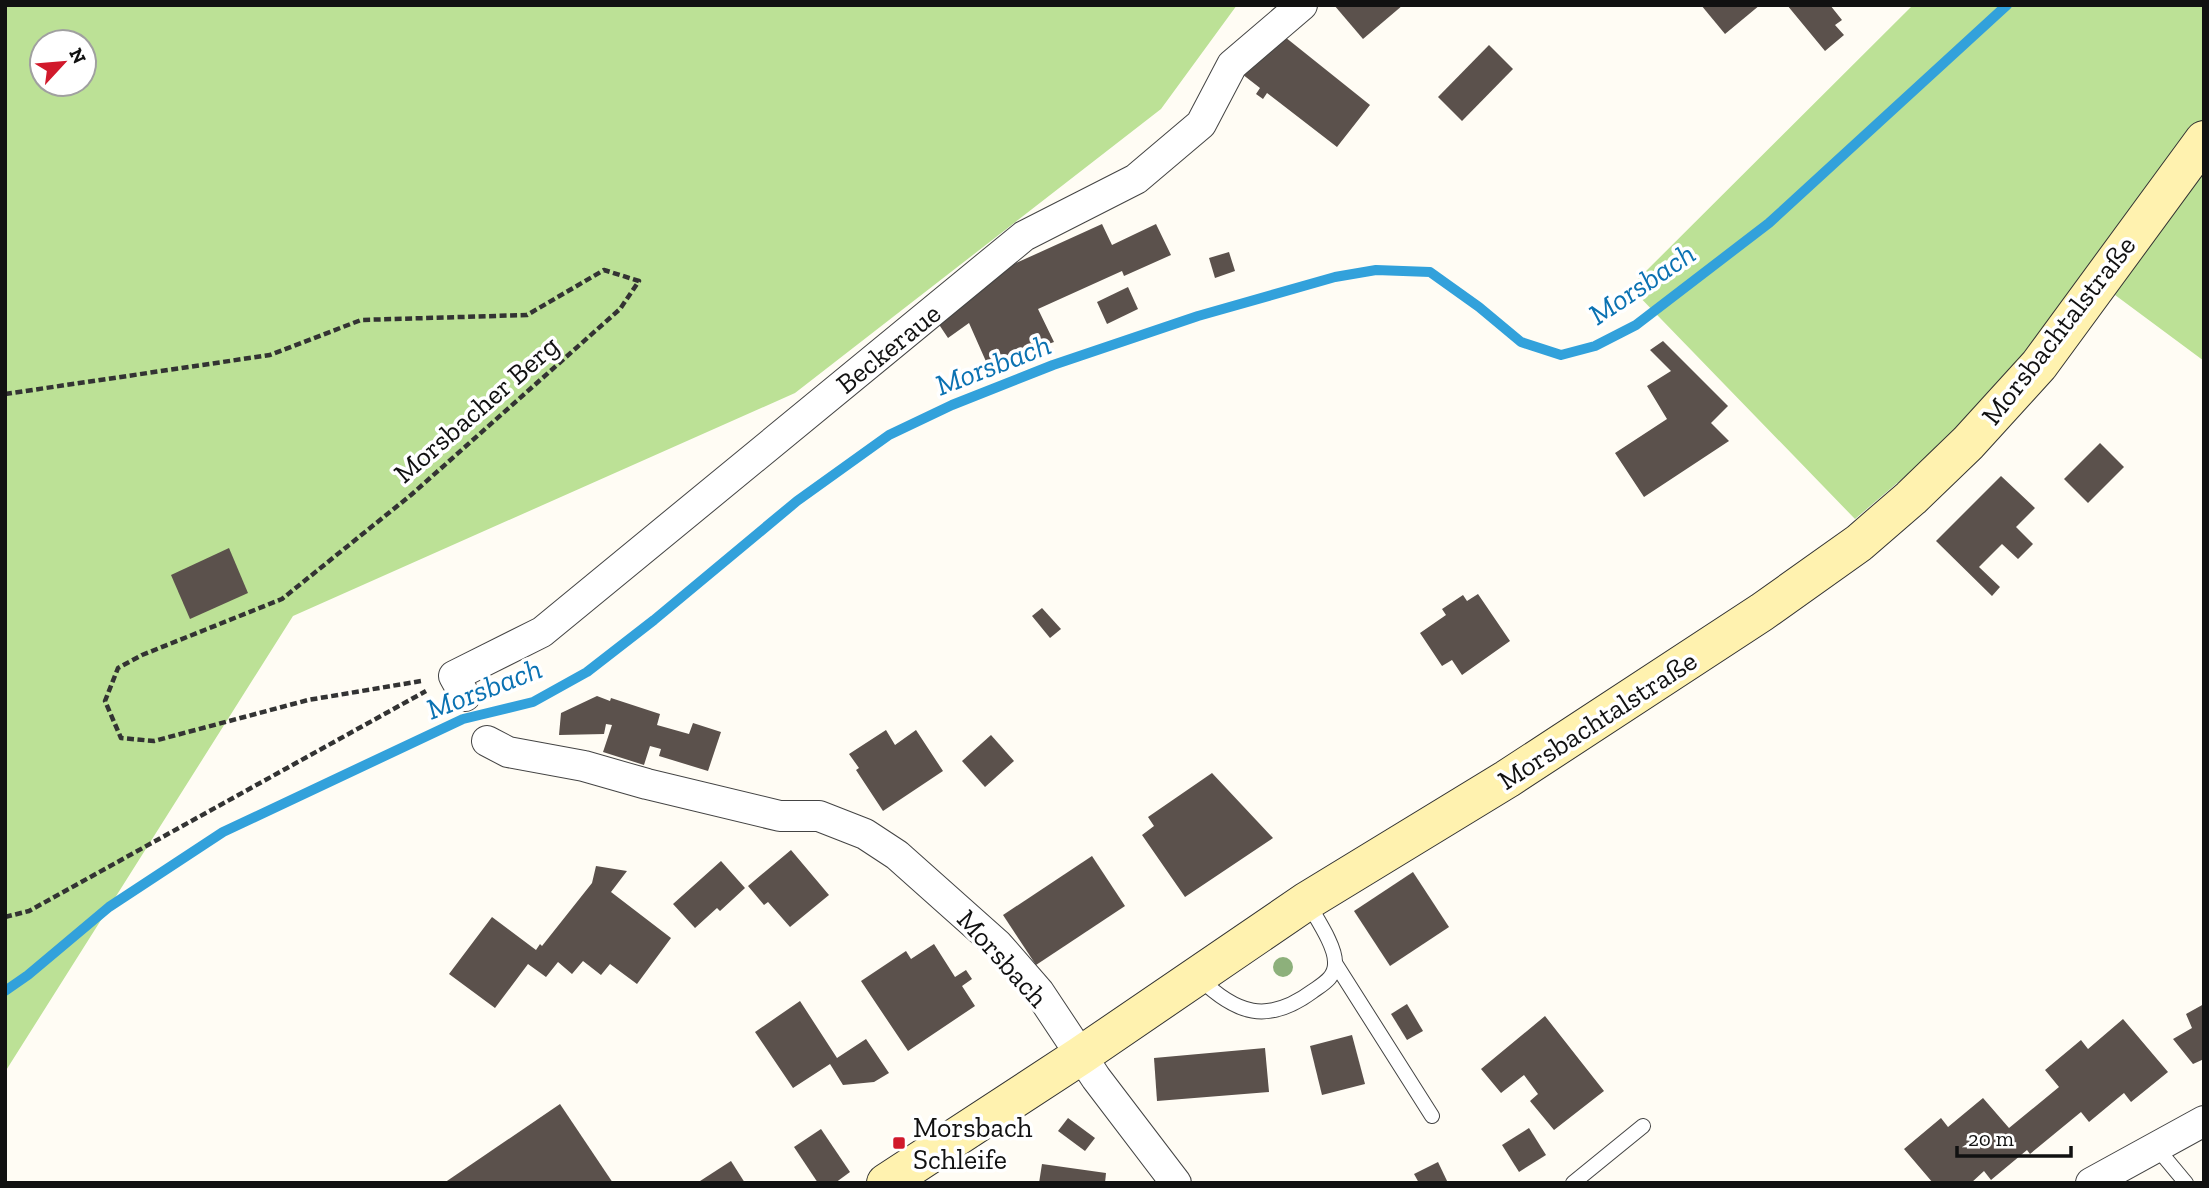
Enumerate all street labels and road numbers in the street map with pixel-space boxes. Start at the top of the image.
street label: Morsbachtalstraße [1975,229,2142,431]
street label: Beckeraue [830,296,947,400]
street label: Morsbacher Berg [387,329,565,490]
street label: Morsbachtalstraße [1492,644,1703,797]
street label: Morsbach [950,903,1055,1014]

